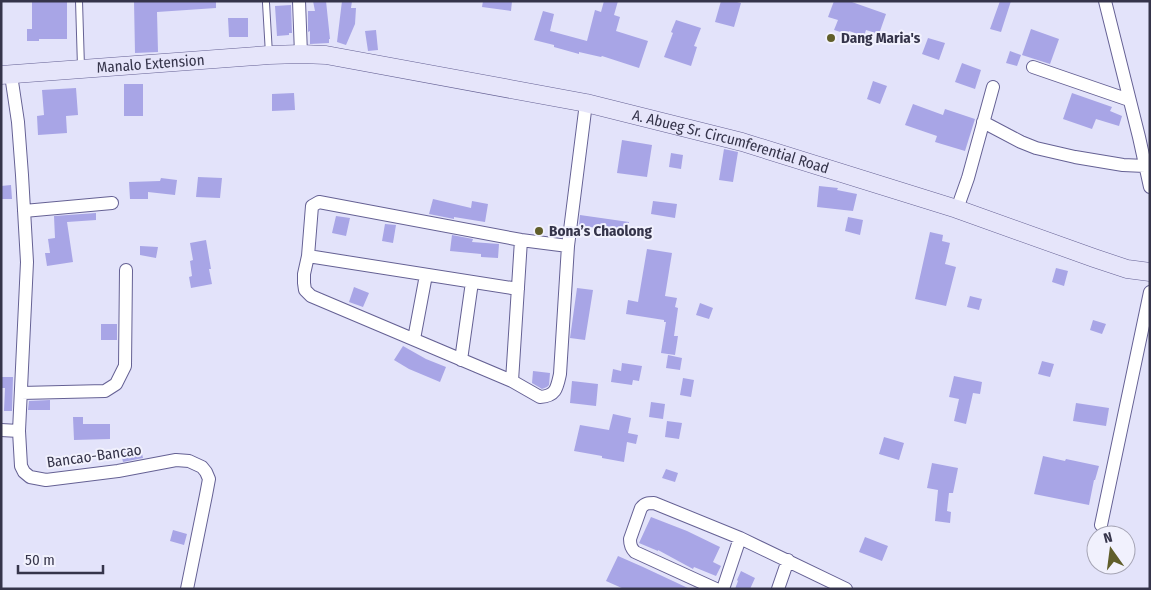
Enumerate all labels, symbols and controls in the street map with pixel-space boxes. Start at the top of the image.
place label: Dang Maria's [841,29,921,47]
marker: Dang Maria's [825,32,837,44]
street label: Manalo Extension [96,51,205,77]
street label: A. Abueg Sr. Circumferential Road [631,106,831,178]
place label: Bona’s Chaolong [549,222,652,240]
marker: Bona’s Chaolong [533,225,545,237]
street label: Bancao-Bancao [45,440,143,472]
north arrow [1086,525,1136,575]
text: N [1102,529,1114,547]
scale bar [18,542,102,574]
text: 50 m [25,551,55,569]

